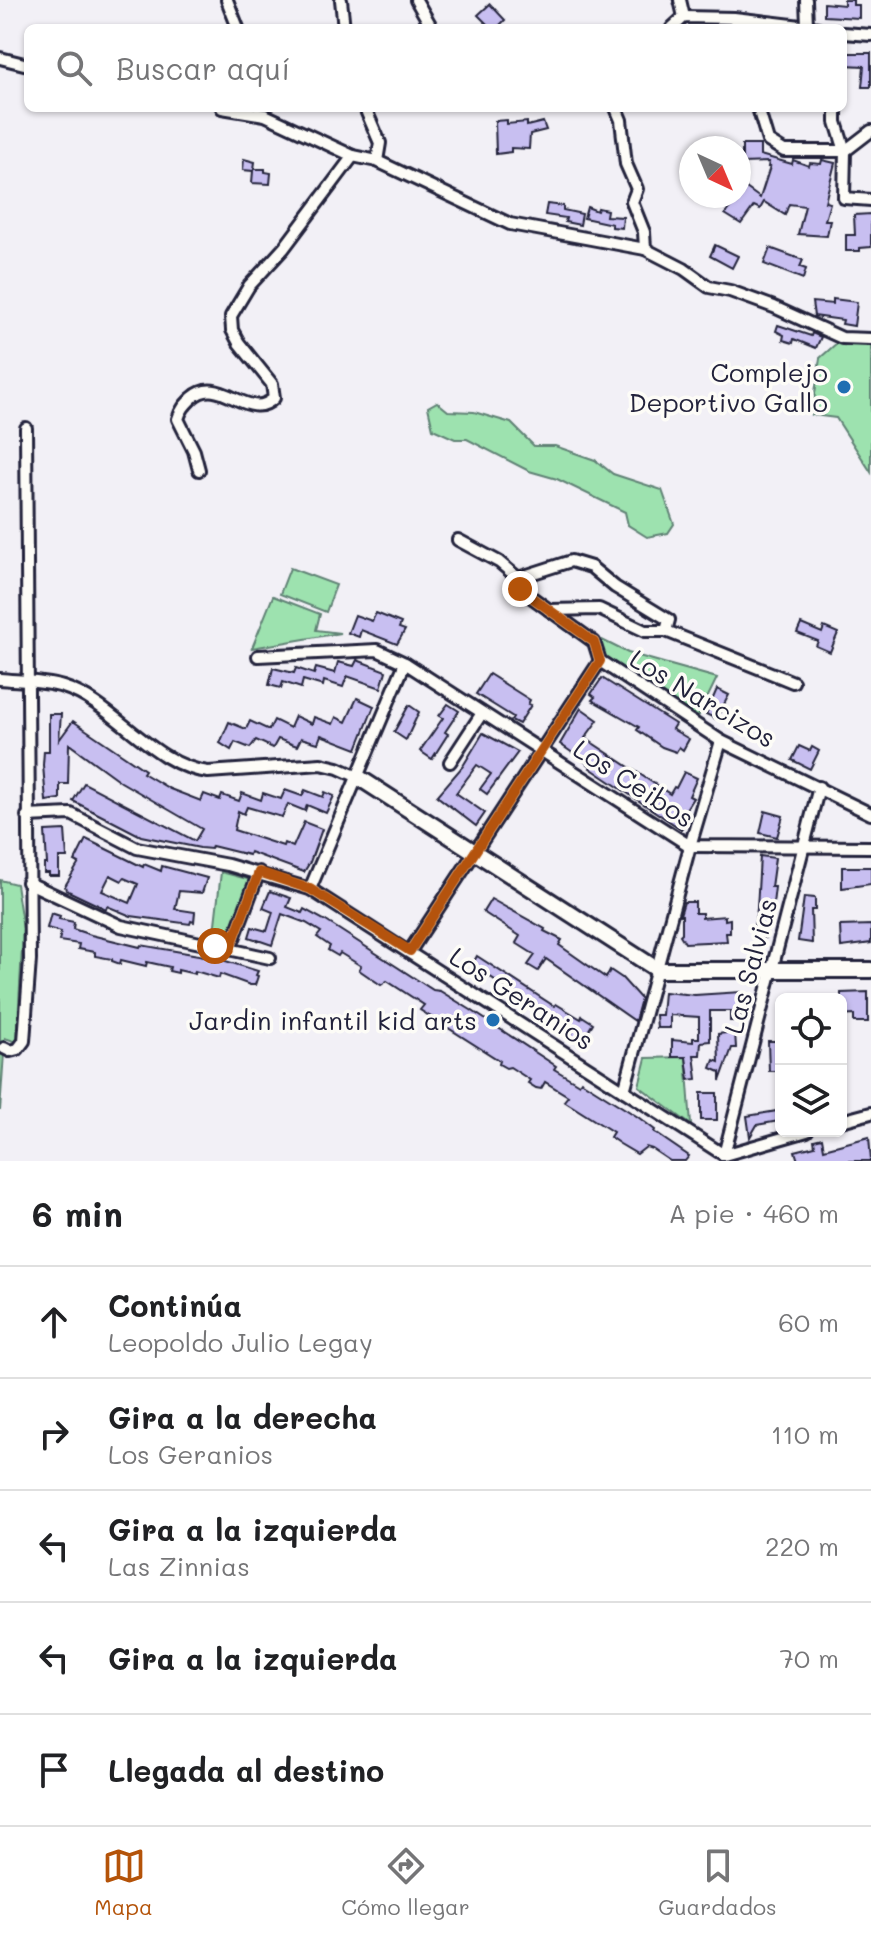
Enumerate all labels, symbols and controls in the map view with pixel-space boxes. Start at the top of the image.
search box [24,24,847,112]
icon: search [52,46,96,90]
text: Buscar aquí [116,48,290,88]
north arrow [679,136,751,208]
place label: Complejo Deportivo Gallo [629,355,828,419]
marker: Complejo Deportivo Gallo [835,378,853,396]
route end [502,571,538,607]
street label: Los Narcizos [624,641,782,755]
street label: Los Ceibos [567,731,701,835]
street label: Las Salvias [716,895,784,1037]
route start [197,928,233,964]
street label: Los Geranios [444,939,600,1057]
map controls [775,993,847,1137]
button: locate [775,993,847,1065]
place label: Jardin infantil kid arts [189,1003,477,1037]
marker: Jardin infantil kid arts [484,1011,502,1029]
button: layers [775,1065,847,1137]
text: 6 min [32,1191,123,1236]
text: A pie · 460 m [669,1196,839,1230]
text: Continúa [108,1285,242,1325]
icon: ahead [32,1300,76,1344]
text: 60 m [778,1305,839,1339]
text: Leopoldo Julio Legay [108,1325,373,1359]
text: Gira a la derecha [108,1397,377,1437]
icon: right [32,1412,76,1456]
text: 110 m [771,1417,839,1451]
text: Los Geranios [108,1437,273,1471]
text: Gira a la izquierda [108,1509,397,1549]
icon: left [32,1524,76,1568]
text: 220 m [765,1529,839,1563]
text: Las Zinnias [108,1549,250,1583]
icon: left [32,1636,76,1680]
text: Gira a la izquierda [108,1638,397,1678]
text: 70 m [779,1641,839,1675]
icon: arrive [32,1748,76,1792]
text: Llegada al destino [108,1750,384,1790]
tab: Mapa [94,1844,153,1921]
tab: Cómo llegar [341,1844,470,1921]
tab: Guardados [658,1844,777,1921]

